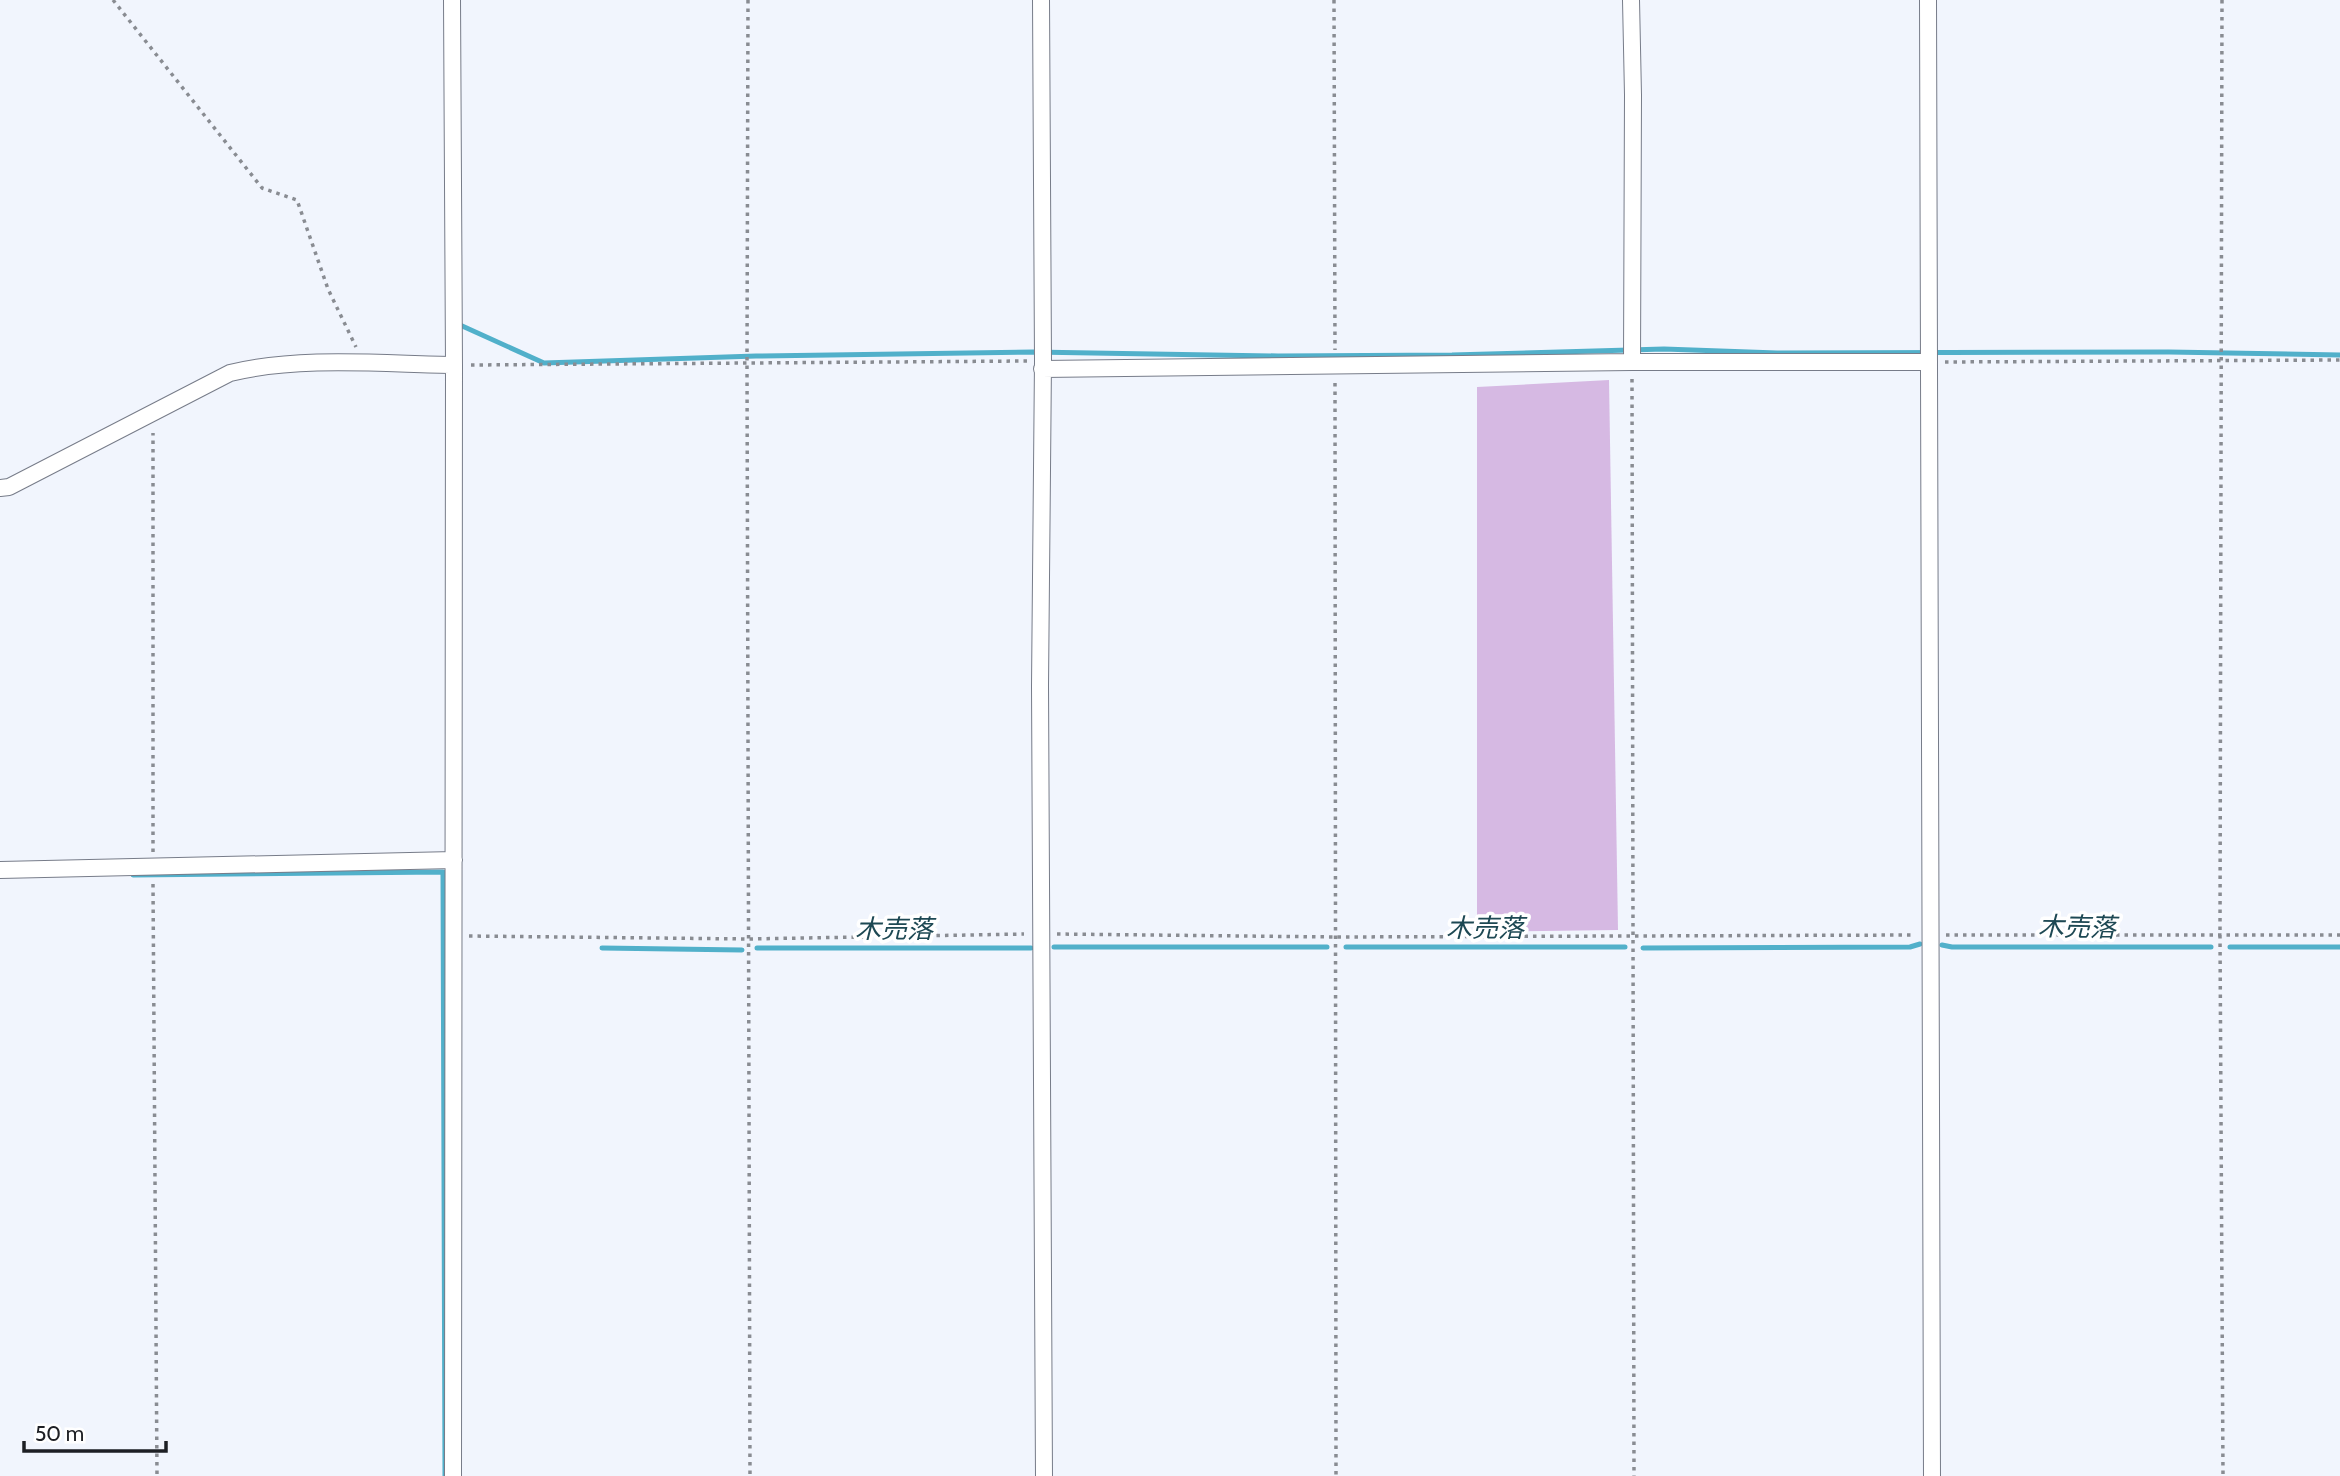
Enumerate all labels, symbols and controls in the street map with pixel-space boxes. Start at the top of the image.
water label: 木売落 [2038,910,2120,944]
water label: 木売落 [1446,912,1528,944]
water label: 木売落 [855,913,937,945]
scale bar [24,1410,166,1454]
text: 50 m [35,1421,84,1446]

